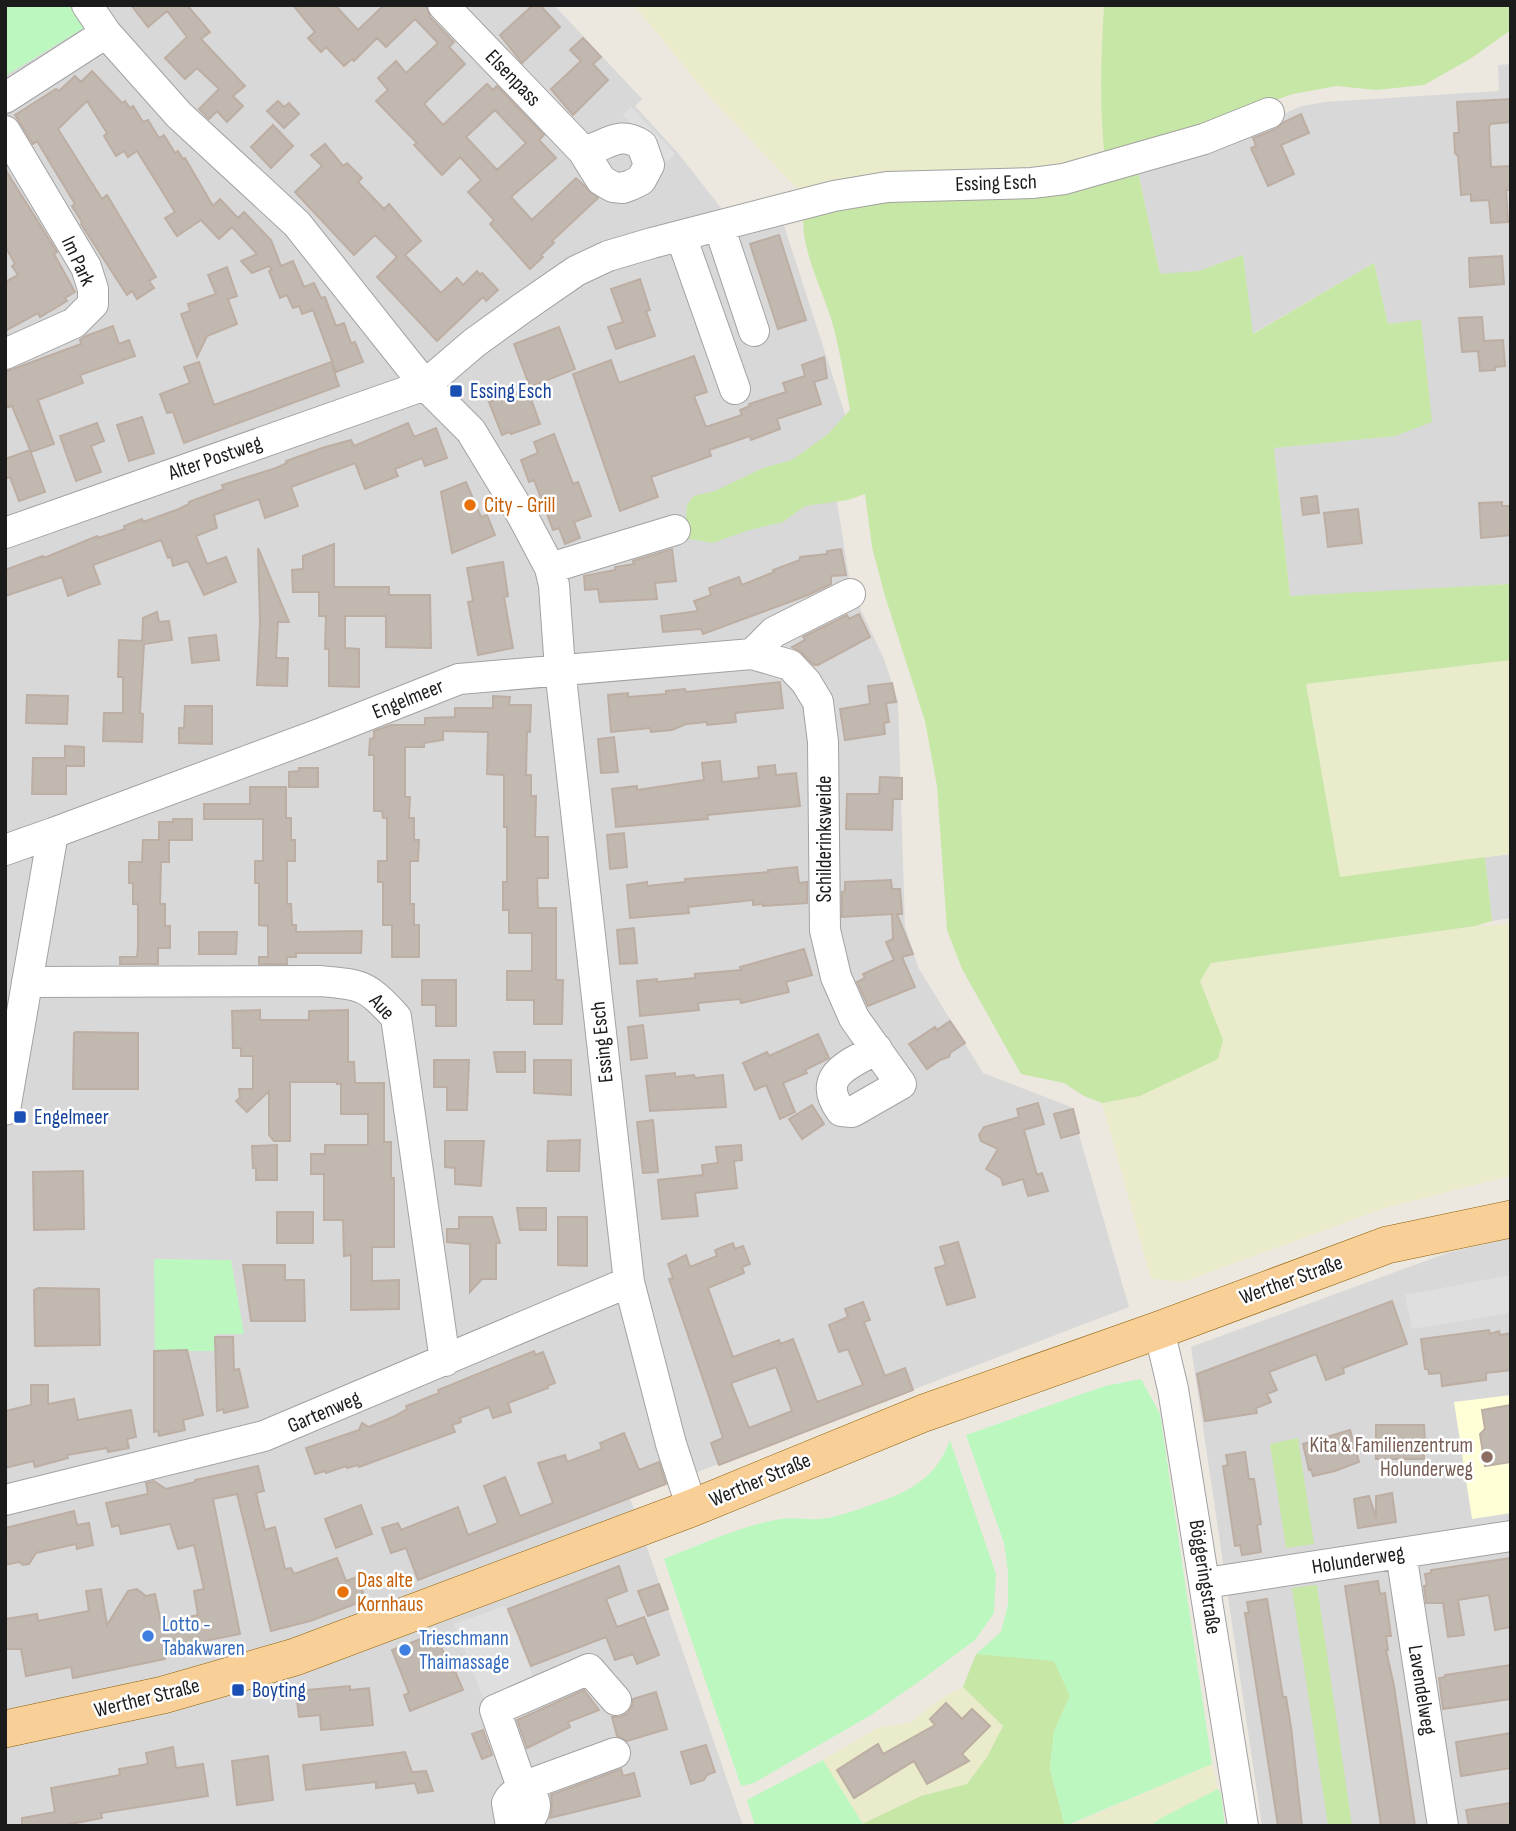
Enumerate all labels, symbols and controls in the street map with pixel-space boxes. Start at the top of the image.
street label: Elsenpass [480,44,546,112]
street label: Essing Esch [955,169,1037,197]
street label: Im Park [56,232,100,290]
place label: Essing Esch [470,379,552,404]
marker: Essing Esch [448,383,464,399]
street label: Alter Postweg [164,430,265,486]
place label: City - Grill [484,493,555,518]
marker: City - Grill [462,497,478,513]
street label: Engelmeer [369,673,447,725]
street label: Schilderinksweide [812,776,837,902]
street label: Aue [363,988,400,1025]
street label: Essing Esch [585,1000,619,1084]
place label: Engelmeer [34,1105,109,1130]
marker: Engelmeer [12,1109,28,1125]
street label: Werther Straße [1236,1250,1346,1310]
street label: Gartenweg [284,1385,364,1439]
place label: Kita & Familienzentrum Holunderweg [1310,1433,1473,1482]
street label: Werther Straße [706,1447,814,1513]
marker: Kita & Familienzentrum Holunderweg [1479,1449,1495,1465]
street label: Böggeringstraße [1184,1518,1226,1636]
street label: Holunderweg [1310,1540,1406,1580]
place label: Das alte Kornhaus [357,1568,423,1617]
marker: Das alte Kornhaus [335,1584,351,1600]
place label: Lotto - Tabakwaren [162,1612,245,1661]
place label: Trieschmann Thaimassage [419,1626,509,1675]
marker: Lotto - Tabakwaren [140,1628,156,1644]
marker: Trieschmann Thaimassage [397,1642,413,1658]
street label: Lavendelweg [1403,1643,1441,1737]
street label: Werther Straße [92,1673,202,1723]
place label: Boyting [252,1678,306,1703]
marker: Boyting [230,1682,246,1698]

